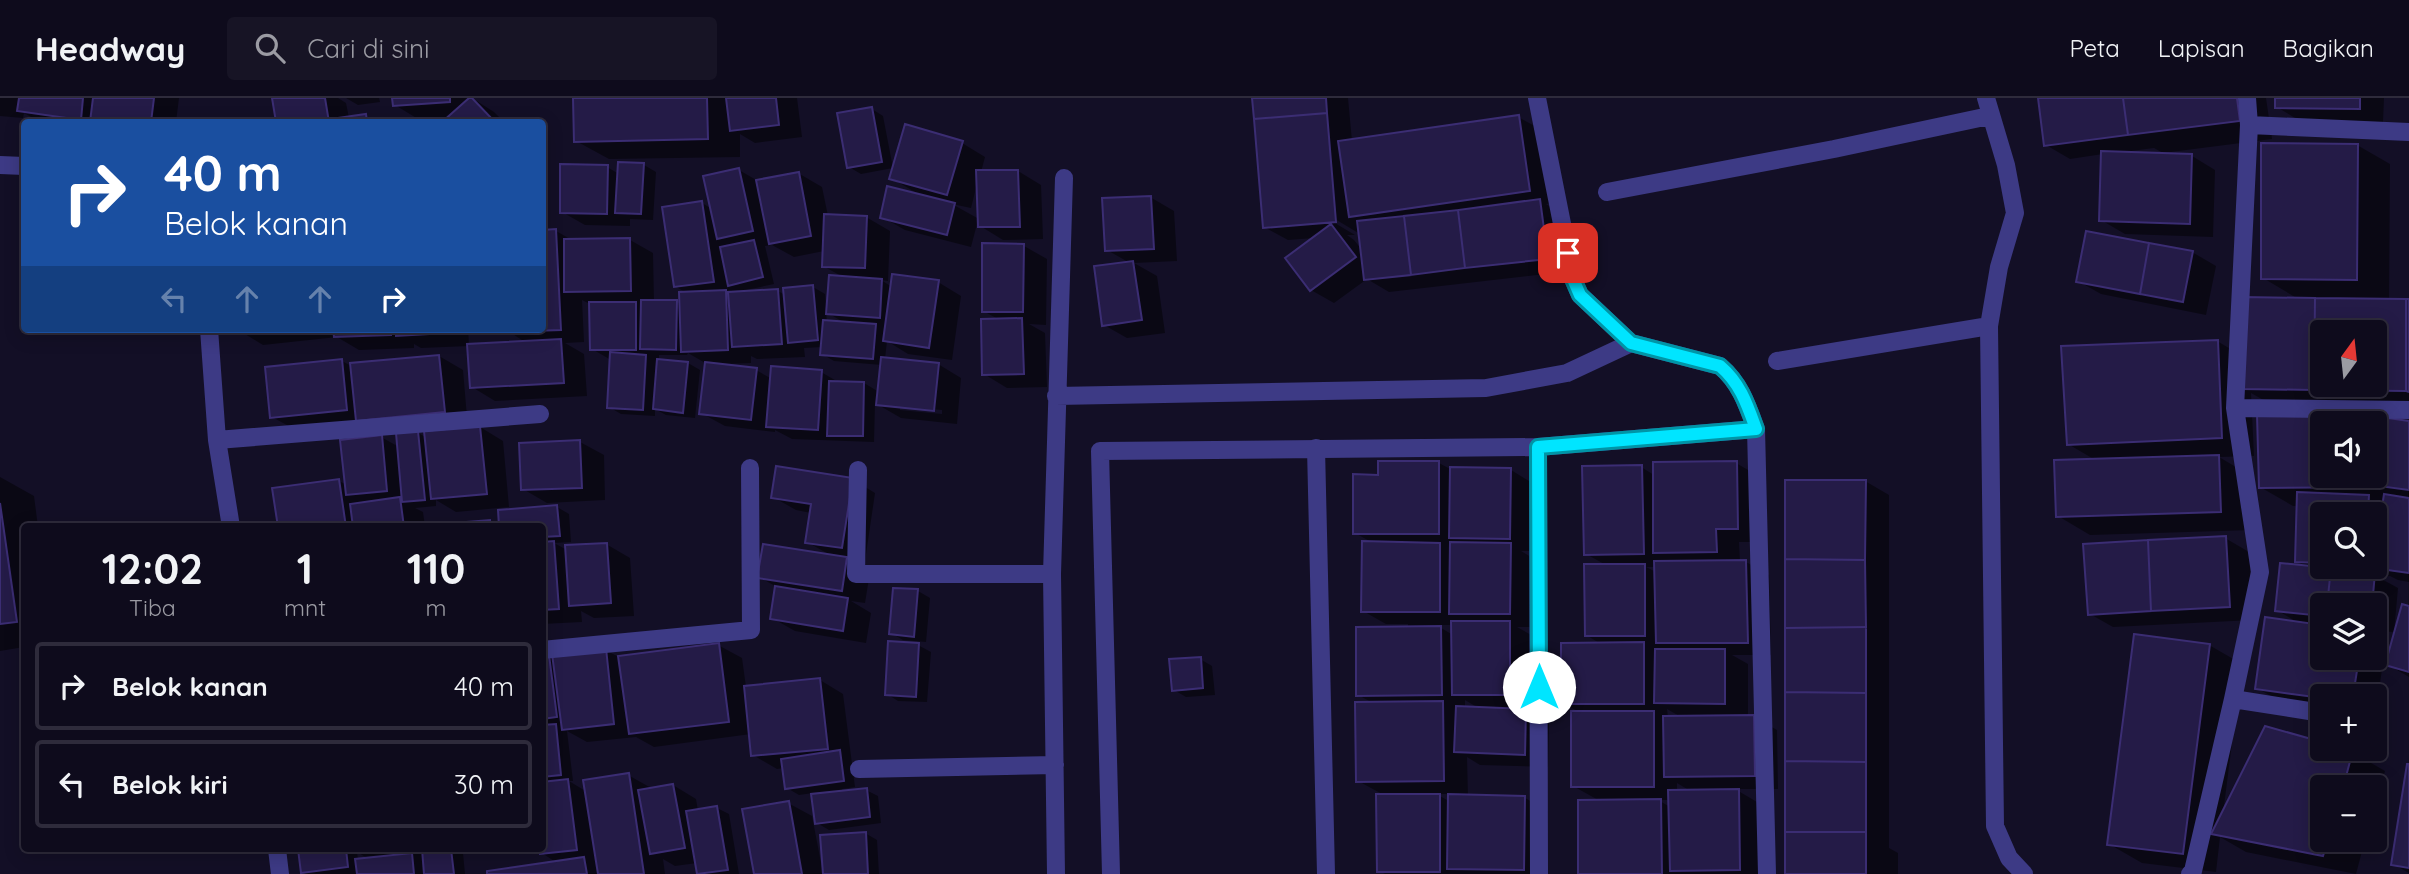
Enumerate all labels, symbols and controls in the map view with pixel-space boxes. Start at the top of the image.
search box [227,17,717,80]
text: Headway [35,28,185,69]
icon: search [251,29,289,67]
text: Cari di sini [307,32,430,65]
text: Peta [2069,33,2120,63]
text: Lapisan [2158,33,2245,63]
text: Bagikan [2283,33,2374,63]
text: 40 m [164,142,282,203]
icon: right [49,147,140,238]
text: Belok kanan [164,203,348,243]
pin [1538,223,1598,283]
icon: arrive [1549,234,1587,272]
icon: left [155,280,193,318]
icon: ahead [228,280,266,318]
icon: ahead [301,280,339,318]
icon: right [374,280,412,318]
north arrow [2310,320,2387,397]
map controls [2310,320,2387,852]
button: sound [2310,411,2387,488]
button: search [2310,502,2387,579]
text: 12:02 [102,542,203,595]
text: 1 [297,542,313,595]
text: 110 [407,542,465,595]
text: Tiba [129,593,176,622]
text: mnt [284,593,326,622]
text: m [426,593,446,622]
button: layers [2310,593,2387,670]
position arrow [1502,650,1576,724]
icon: right [53,667,91,705]
text: Belok kanan [112,670,268,703]
text: 40 m [454,670,514,703]
button: + [2310,684,2387,761]
icon: left [53,765,91,803]
text: Belok kiri [112,768,228,801]
text: 30 m [454,768,514,801]
button: − [2310,775,2387,852]

